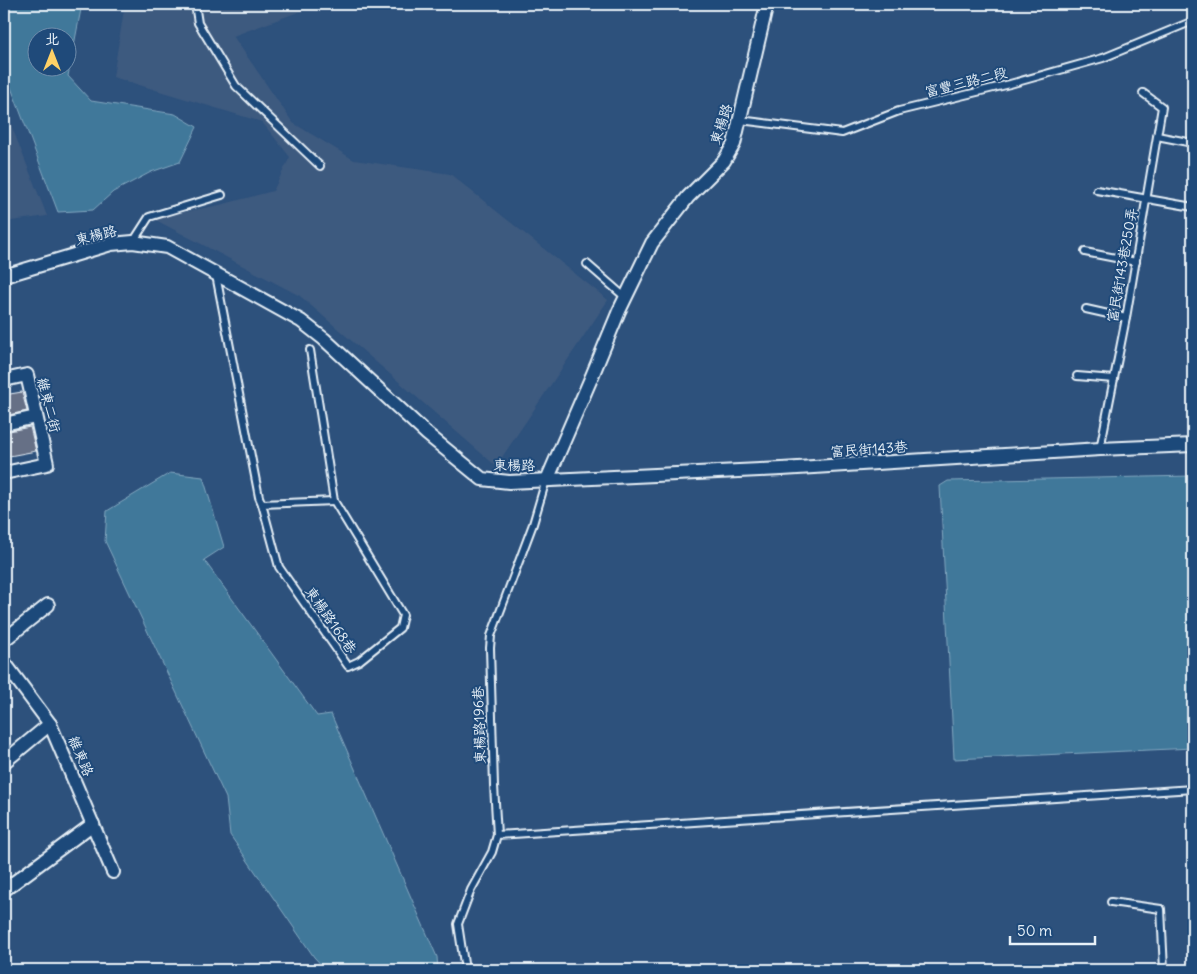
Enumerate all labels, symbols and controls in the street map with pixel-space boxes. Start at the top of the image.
north arrow [28,28,78,78]
text: 北 [45,30,59,48]
street label: 富豐三路二段 [923,63,1009,101]
street label: 東楊路 [706,101,736,147]
street label: 富民街143巷250弄 [1103,206,1141,324]
street label: 東楊路 [73,221,119,249]
street label: 維東二街 [33,376,65,434]
street label: 富民街143巷 [830,437,909,461]
street label: 東楊路 [493,456,535,474]
street label: 東楊路168巷 [301,583,361,658]
street label: 東楊路196巷 [469,685,489,764]
street label: 維東路 [65,733,97,779]
scale bar [1010,914,1094,946]
text: 50 m [1017,921,1052,940]

